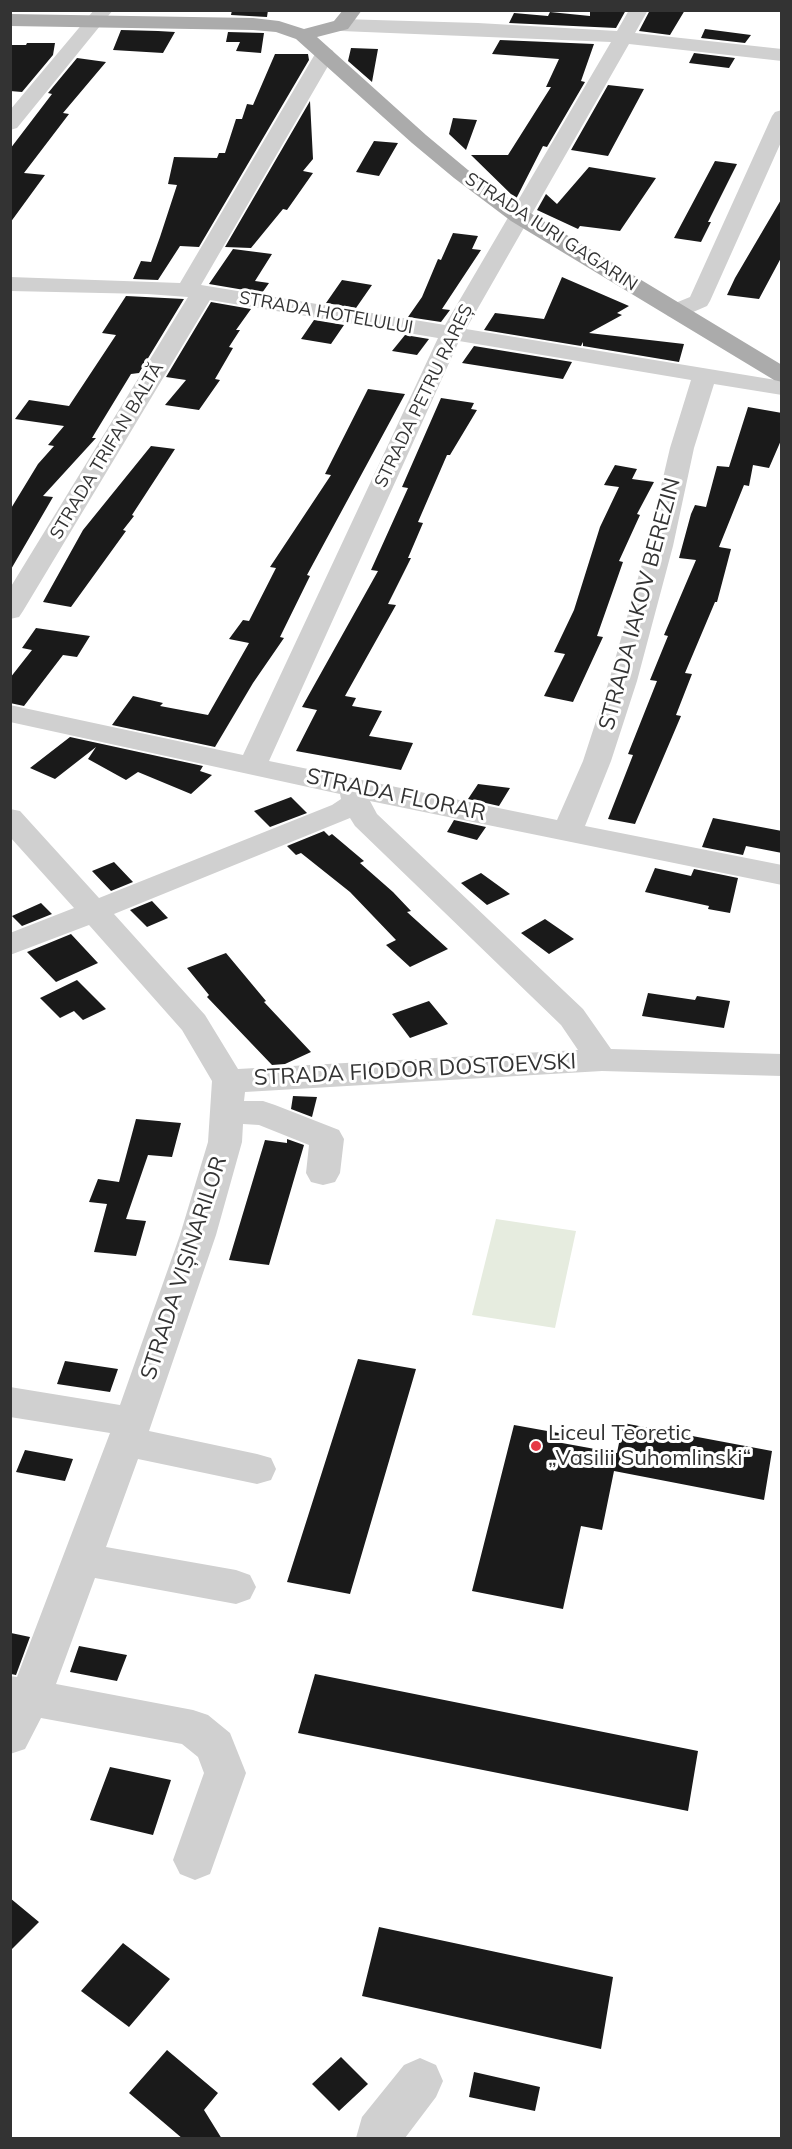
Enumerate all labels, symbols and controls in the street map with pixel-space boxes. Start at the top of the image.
street label: STRADA IURI GAGARIN [461,168,641,296]
street label: STRADA HOTELULUI [237,287,415,339]
street label: STRADA PETRU RAREȘ [370,301,478,491]
street label: STRADA TRIFAN BALTĂ [46,359,168,543]
street label: STRADA IAKOV BEREZIN [594,475,686,733]
street label: STRADA FLORAR [304,763,488,827]
street label: STRADA FIODOR DOSTOEVSKI [253,1048,577,1092]
street label: STRADA VIȘINARILOR [135,1153,233,1383]
place label: Liceul Teoretic „Vasilii Suhomlinski“ [548,1420,751,1472]
marker: Liceul Teoretic „Vasilii Suhomlinski“ [529,1439,543,1453]

